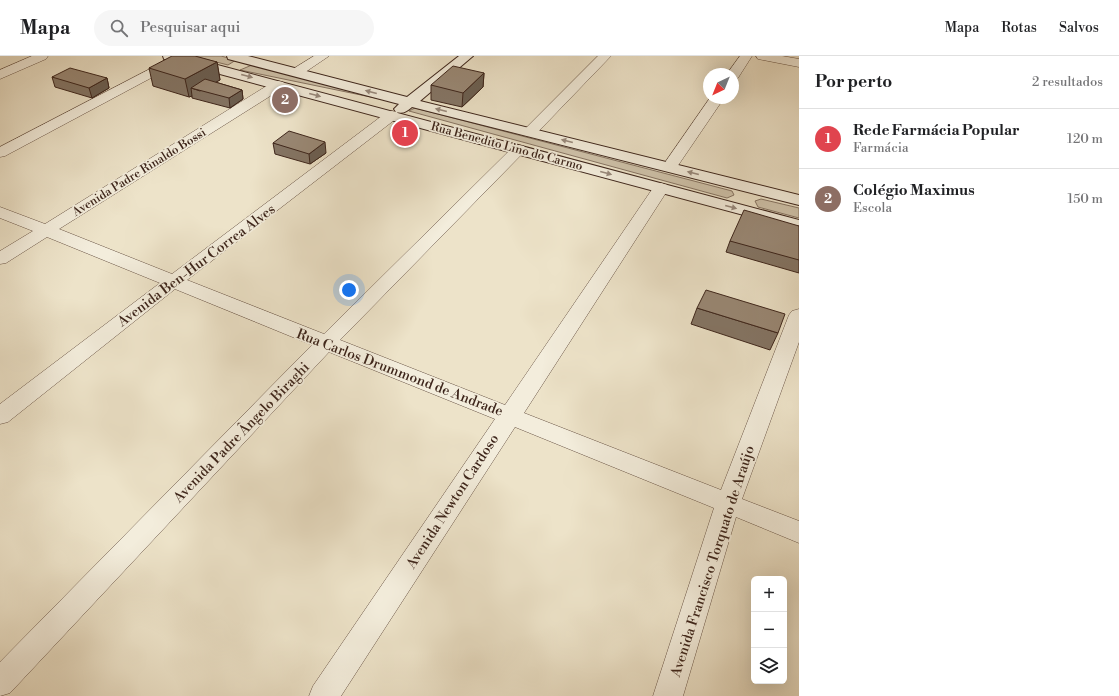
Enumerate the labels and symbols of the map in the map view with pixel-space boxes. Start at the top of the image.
north arrow [703,68,739,104]
one-way arrow [242,73,254,79]
pin: 2 [272,85,298,115]
one-way arrow [365,89,377,95]
one-way arrow [309,92,321,98]
one-way arrow [435,107,447,113]
pin: 1 [392,118,418,148]
street label: Rua Benedito Lino do Carmo [429,119,585,174]
street label: Avenida Padre Rinaldo Bossi [69,125,209,220]
one-way arrow [561,138,573,144]
one-way arrow [600,170,612,176]
one-way arrow [687,170,699,176]
street label: Avenida Ben-Hur Correa Alves [113,200,279,332]
one-way arrow [725,204,738,210]
your location [339,280,359,300]
street label: Rua Carlos Drummond de Andrade [294,325,506,421]
street label: Avenida Padre Ângelo Biraghi [168,357,314,507]
street label: Avenida Newton Cardoso [402,431,503,573]
street label: Avenida Francisco Torquato de Araújo [667,443,759,680]

